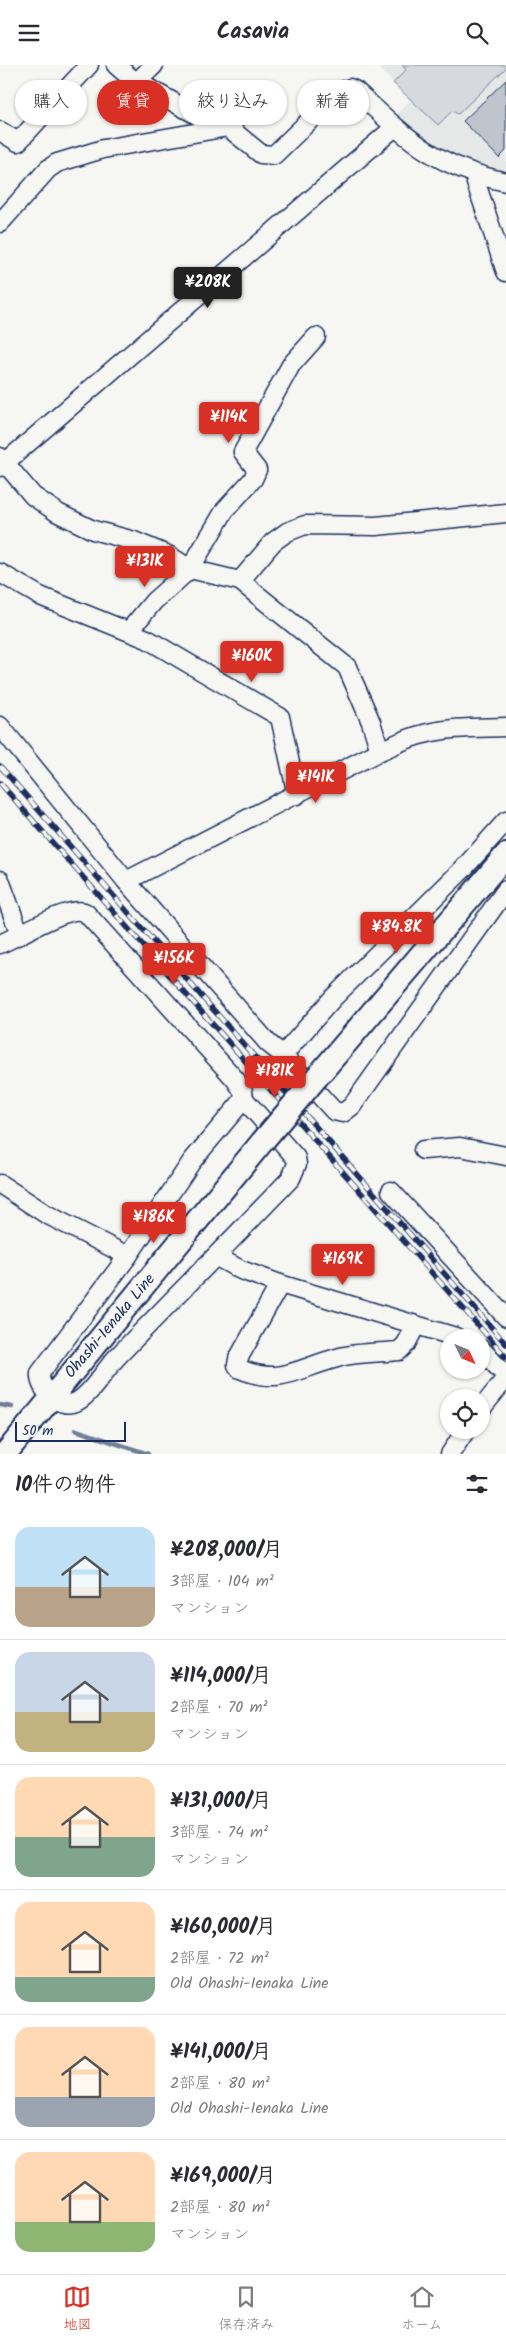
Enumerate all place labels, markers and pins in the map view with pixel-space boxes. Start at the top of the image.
pin: ¥208K [173,267,243,309]
pin: ¥114K [194,401,264,444]
pin: ¥131K [110,545,180,588]
pin: ¥160K [217,641,287,683]
pin: ¥141K [281,761,351,804]
pin: ¥84.8K [356,911,438,954]
pin: ¥156K [139,943,209,985]
pin: ¥181K [240,1055,310,1098]
pin: ¥186K [119,1201,189,1244]
pin: ¥169K [308,1243,378,1286]

